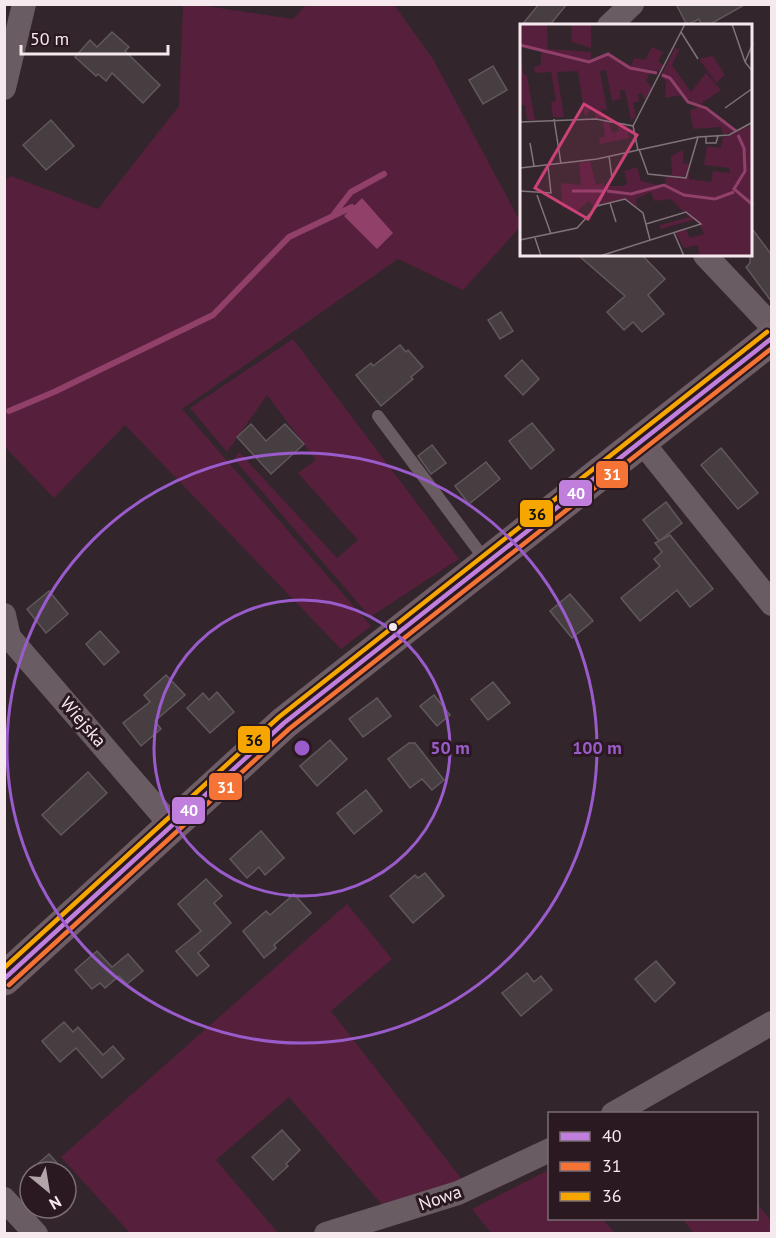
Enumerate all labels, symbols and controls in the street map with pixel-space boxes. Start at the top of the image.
scale bar [21,18,168,56]
inset map [520,24,752,256]
text: 50 m [30,27,69,50]
line badge: 31 [595,460,629,489]
text: 31 [603,464,621,484]
line badge: 40 [558,479,593,507]
text: 40 [567,483,585,503]
line badge: 36 [519,499,554,528]
text: 36 [528,504,546,524]
unlabelled marker [387,621,399,633]
street label: Wiejska [55,692,111,751]
line badge: 36 [237,725,271,754]
text: 36 [245,730,263,750]
text: 50 m [430,736,470,759]
text: 100 m [572,736,622,759]
centre of rings [292,738,312,758]
line badge: 31 [208,772,243,801]
text: 31 [217,777,235,797]
line badge: 40 [171,796,206,825]
text: 40 [180,800,198,820]
legend [548,1112,758,1220]
text: 40 [602,1124,622,1147]
text: 31 [602,1154,622,1177]
north arrow [18,1160,78,1220]
street label: Nowa [415,1180,464,1216]
text: 36 [602,1184,622,1207]
text: N [46,1192,65,1214]

